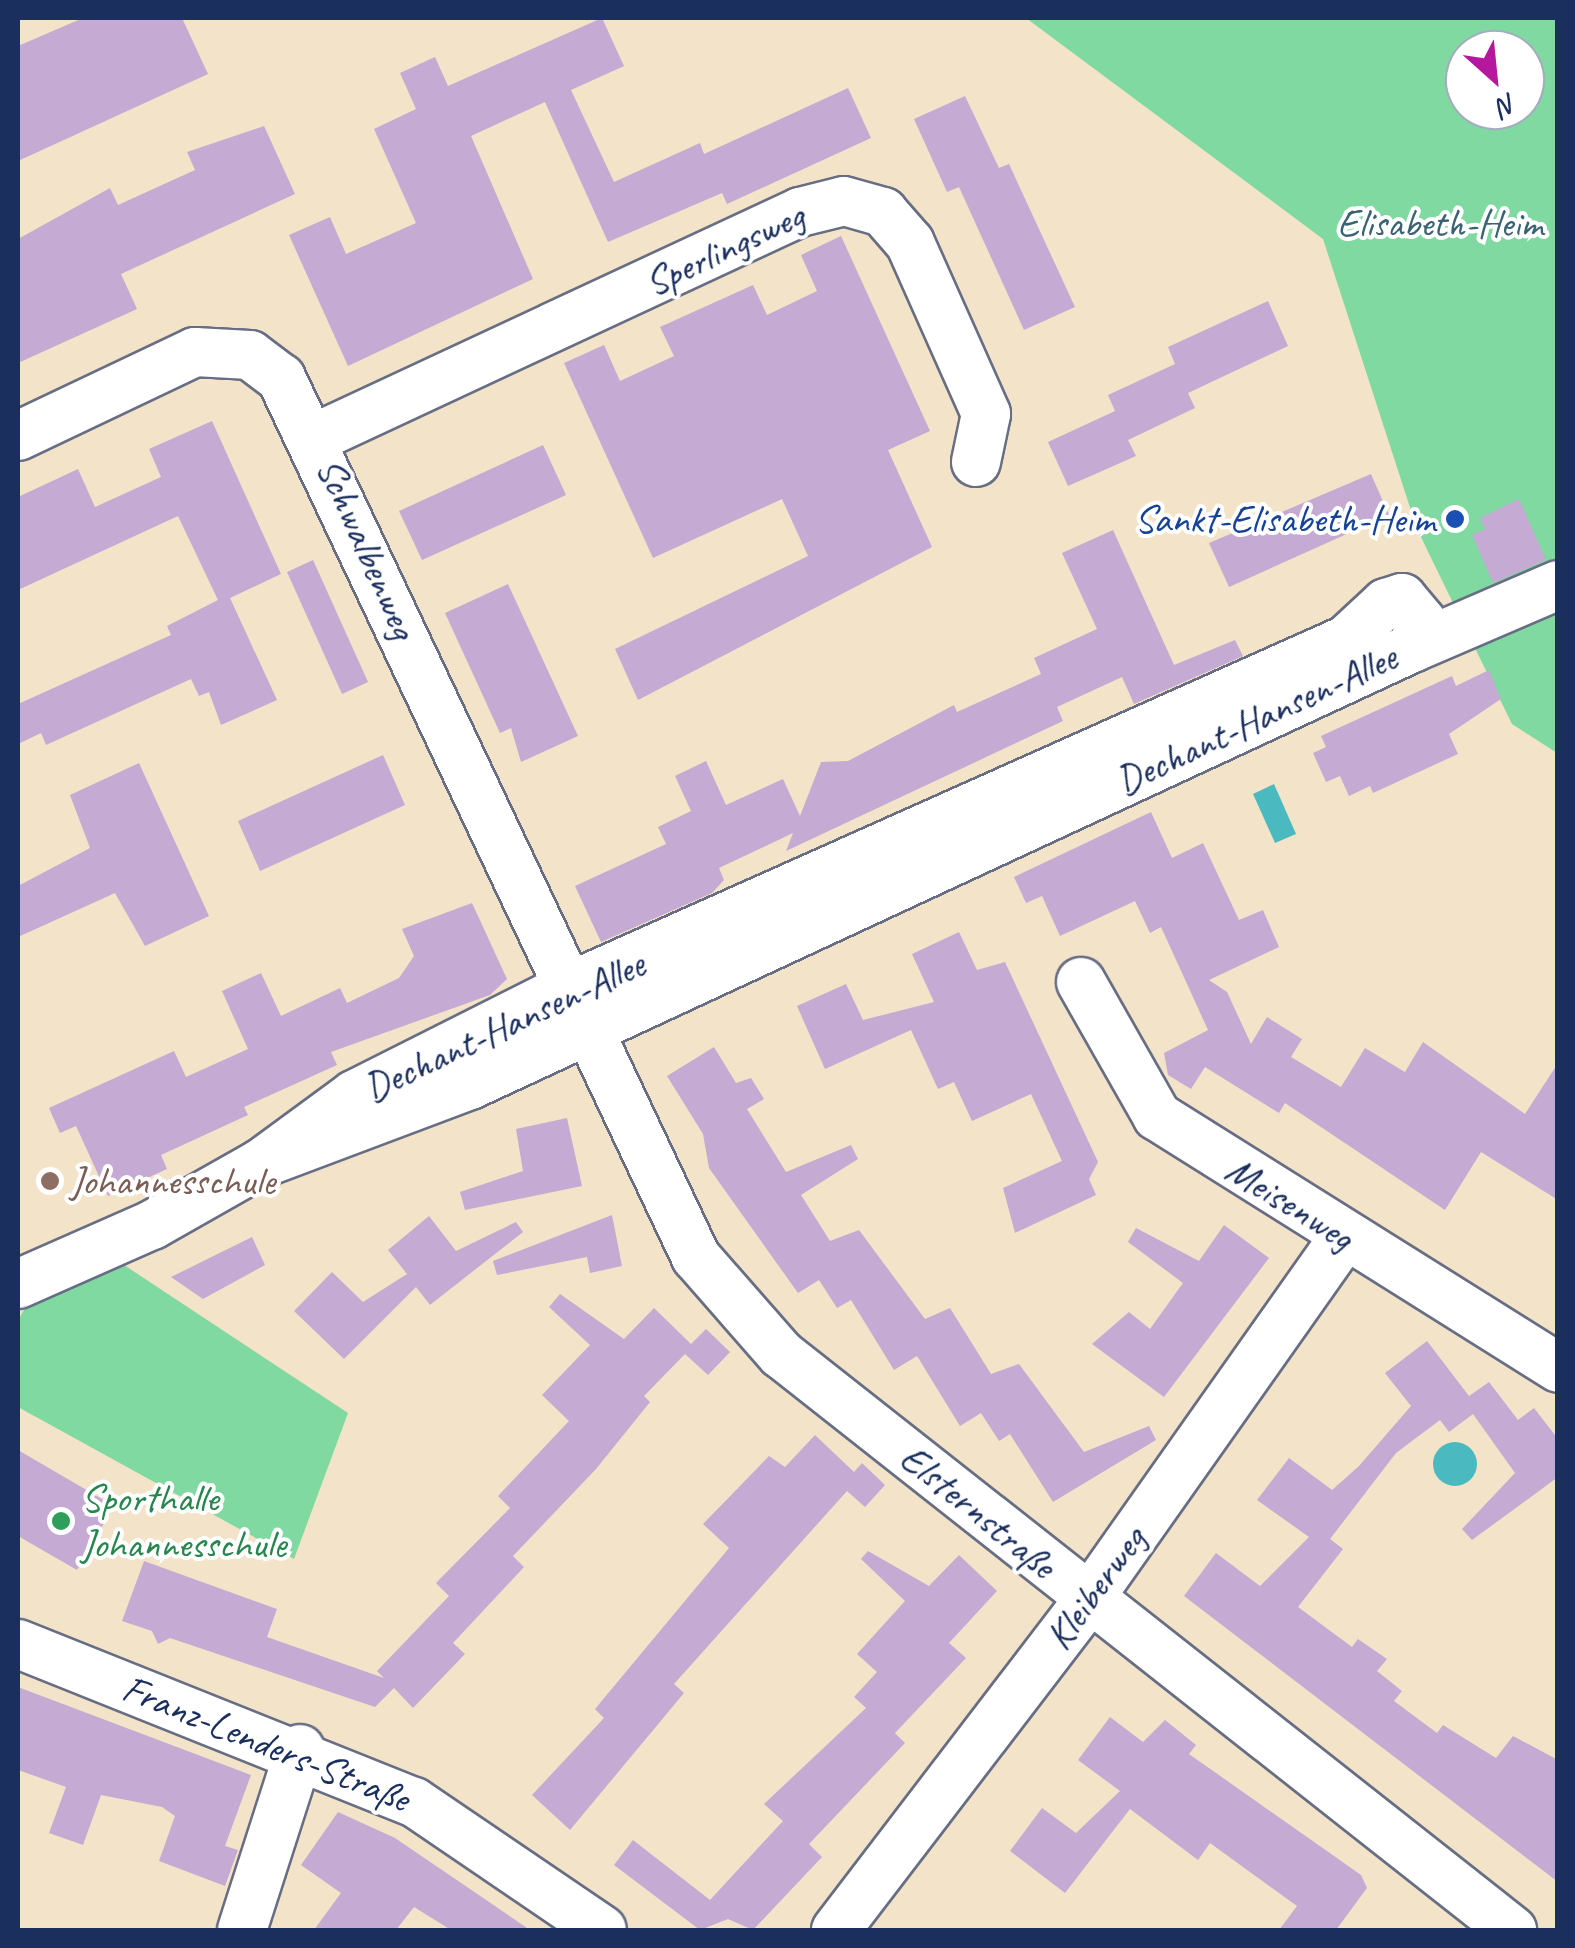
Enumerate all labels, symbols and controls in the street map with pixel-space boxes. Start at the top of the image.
north arrow [1445,30,1545,130]
text: N [1492,86,1524,125]
street label: Sperlingsweg [637,191,811,307]
park label: Elisabeth-Heim [1337,199,1543,247]
street label: Schwalbenweg [306,450,428,646]
place label: Sankt-Elisabeth-Heim [1134,495,1435,543]
marker: Sankt-Elisabeth-Heim [1444,508,1466,530]
street label: Dechant-Hansen-Allee [1108,633,1404,805]
street label: Dechant-Hansen-Allee [356,940,652,1112]
street label: Meisenweg [1217,1145,1363,1261]
place label: Johannesschule [70,1157,275,1205]
marker: Johannesschule [39,1170,61,1192]
street label: Elsternstraße [890,1434,1066,1588]
place label: Sporthalle Johannesschule [81,1474,286,1568]
marker: Sporthalle Johannesschule [50,1510,72,1532]
street label: Kleiberweg [1034,1517,1156,1659]
street label: Franz-Lenders-Straße [116,1664,416,1822]

